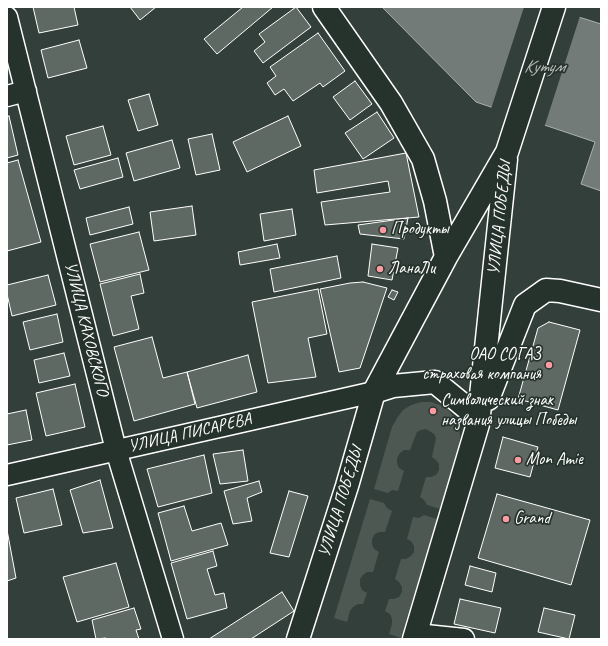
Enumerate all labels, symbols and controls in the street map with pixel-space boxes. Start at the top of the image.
water label: Кутум [524,56,564,78]
street label: УЛИЦА ПОБЕДЫ [484,160,516,276]
place label: Продукты [391,220,449,240]
marker: Продукты [378,225,388,235]
place label: ЛанаЛи [388,259,435,279]
street label: УЛИЦА КАХОВСКОГО [59,260,113,398]
marker: ЛанаЛи [375,264,385,274]
place label: ОАО СОГАЗ страховая компания [422,345,541,385]
marker: ОАО СОГАЗ страховая компания [544,360,554,370]
place label: Символический знак названия улицы Победы [441,391,576,431]
marker: Символический знак названия улицы Победы [428,406,438,416]
street label: УЛИЦА ПИСАРЕВА [127,409,253,457]
street label: УЛИЦА ПОБЕДЫ [315,444,367,560]
place label: Mon Amie [526,450,583,470]
marker: Mon Amie [513,455,523,465]
place label: Grand [514,509,550,529]
marker: Grand [501,514,511,524]

